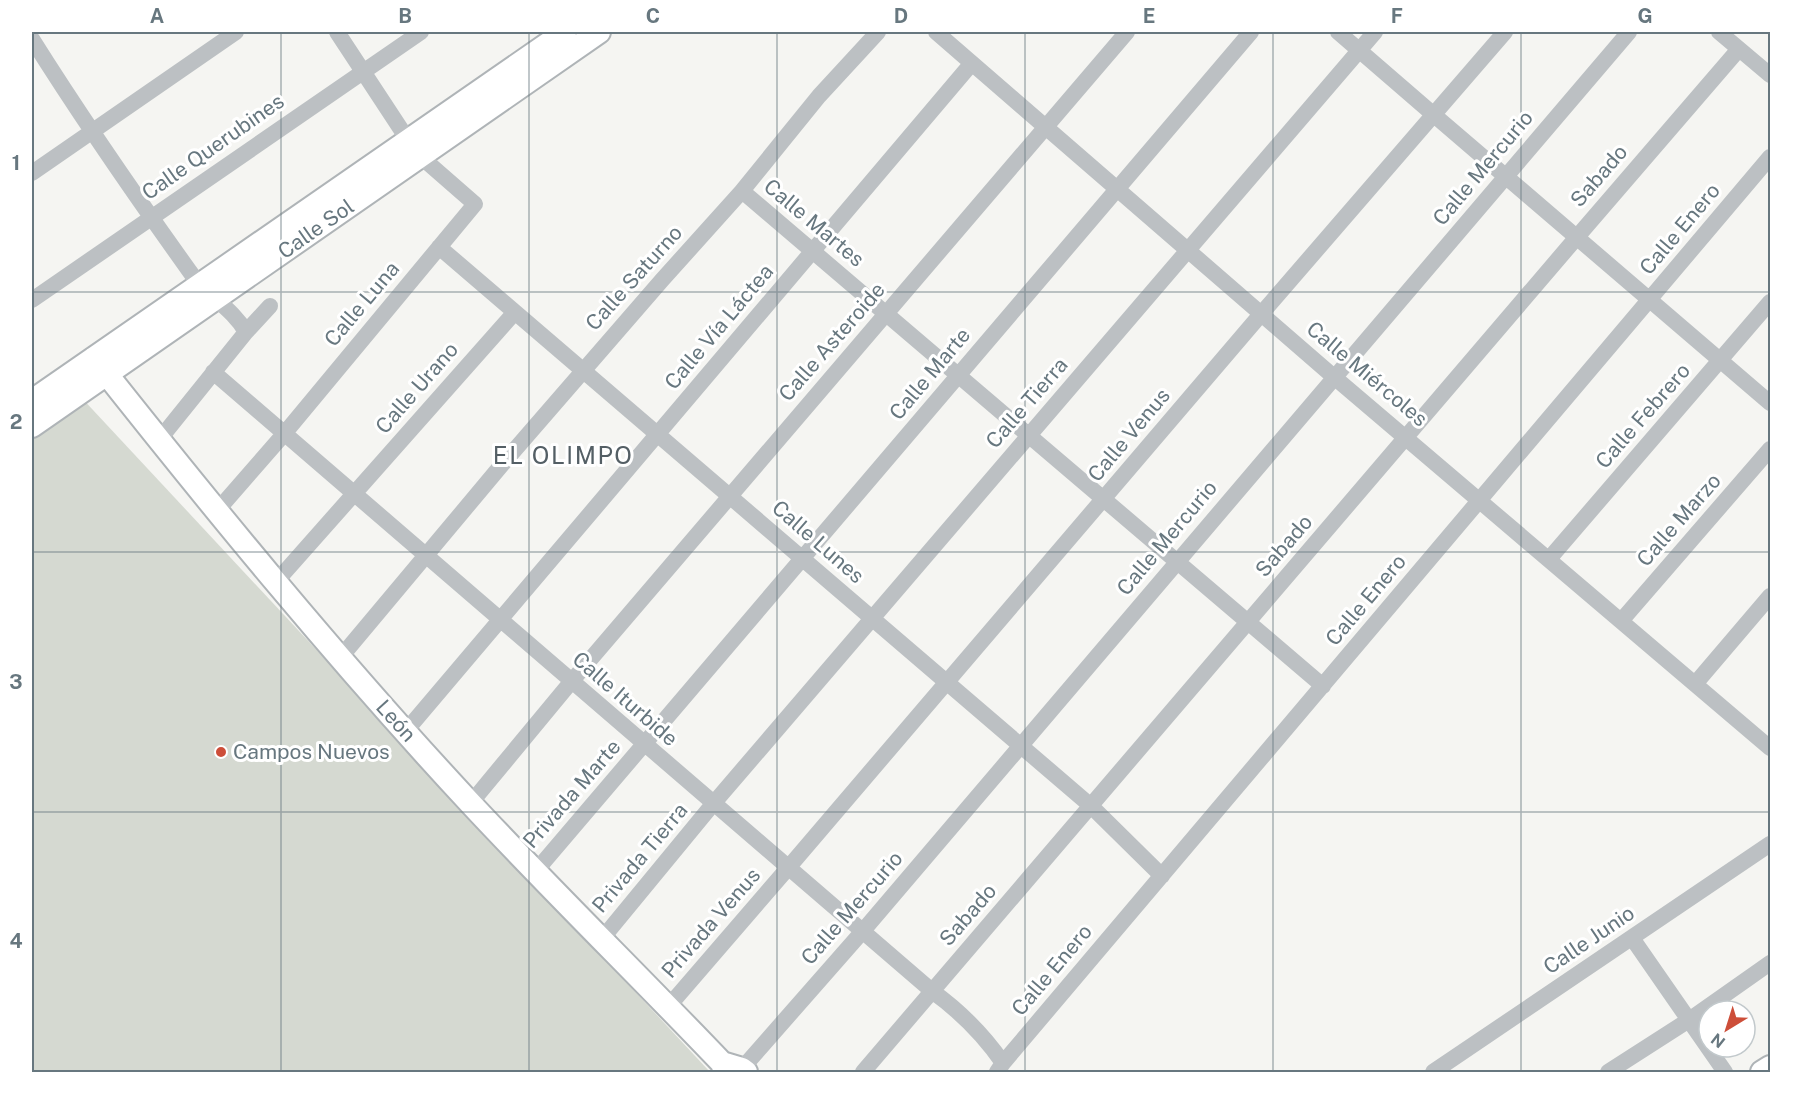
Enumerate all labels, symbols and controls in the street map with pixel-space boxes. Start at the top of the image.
text: A [150,4,164,28]
text: B [398,4,412,28]
text: C [646,4,660,28]
text: D [894,4,908,28]
text: E [1143,4,1155,28]
text: F [1391,4,1403,28]
text: G [1637,4,1653,28]
street label: Calle Querubines [137,88,288,205]
street label: Calle Mercurio [1427,105,1538,230]
street label: Sabado [1565,140,1632,212]
text: 1 [12,151,20,175]
street label: Calle Martes [759,173,869,272]
street label: Calle Enero [1634,178,1725,279]
street label: Calle Sol [273,193,359,264]
street label: Calle Saturno [580,220,687,335]
street label: Calle Luna [319,256,404,351]
street label: Calle Vía Láctea [659,259,778,394]
street label: Calle Asteroide [773,277,890,406]
street label: Calle Miércoles [1302,316,1433,431]
street label: Calle Marte [884,323,975,425]
street label: Calle Urano [370,337,463,438]
street label: Calle Tierra [980,352,1073,453]
street label: Calle Febrero [1590,358,1695,473]
street label: Calle Venus [1082,383,1175,486]
text: 2 [10,410,22,434]
district label: EL OLIMPO [493,441,633,469]
street label: Calle Marzo [1631,468,1726,571]
street label: Calle Mercurio [1111,475,1222,600]
street label: Calle Lunes [767,495,869,588]
street label: Sabado [1250,510,1317,582]
street label: Calle Enero [1320,549,1411,650]
street label: Calle Iturbide [568,646,683,751]
text: 3 [9,670,23,694]
street label: León [371,695,422,747]
street label: Privada Marte [518,734,626,853]
place label: Campos Nuevos [233,739,390,764]
marker: Campos Nuevos [214,745,228,759]
street label: Privada Tierra [587,798,693,917]
street label: Calle Mercurio [796,846,908,969]
street label: Privada Venus [656,863,765,983]
street label: Sabado [934,879,1001,951]
street label: Calle Junio [1538,900,1639,979]
street label: Calle Enero [1006,919,1097,1020]
text: 4 [9,929,23,953]
north arrow [1697,999,1757,1059]
text: N [1707,1029,1729,1052]

